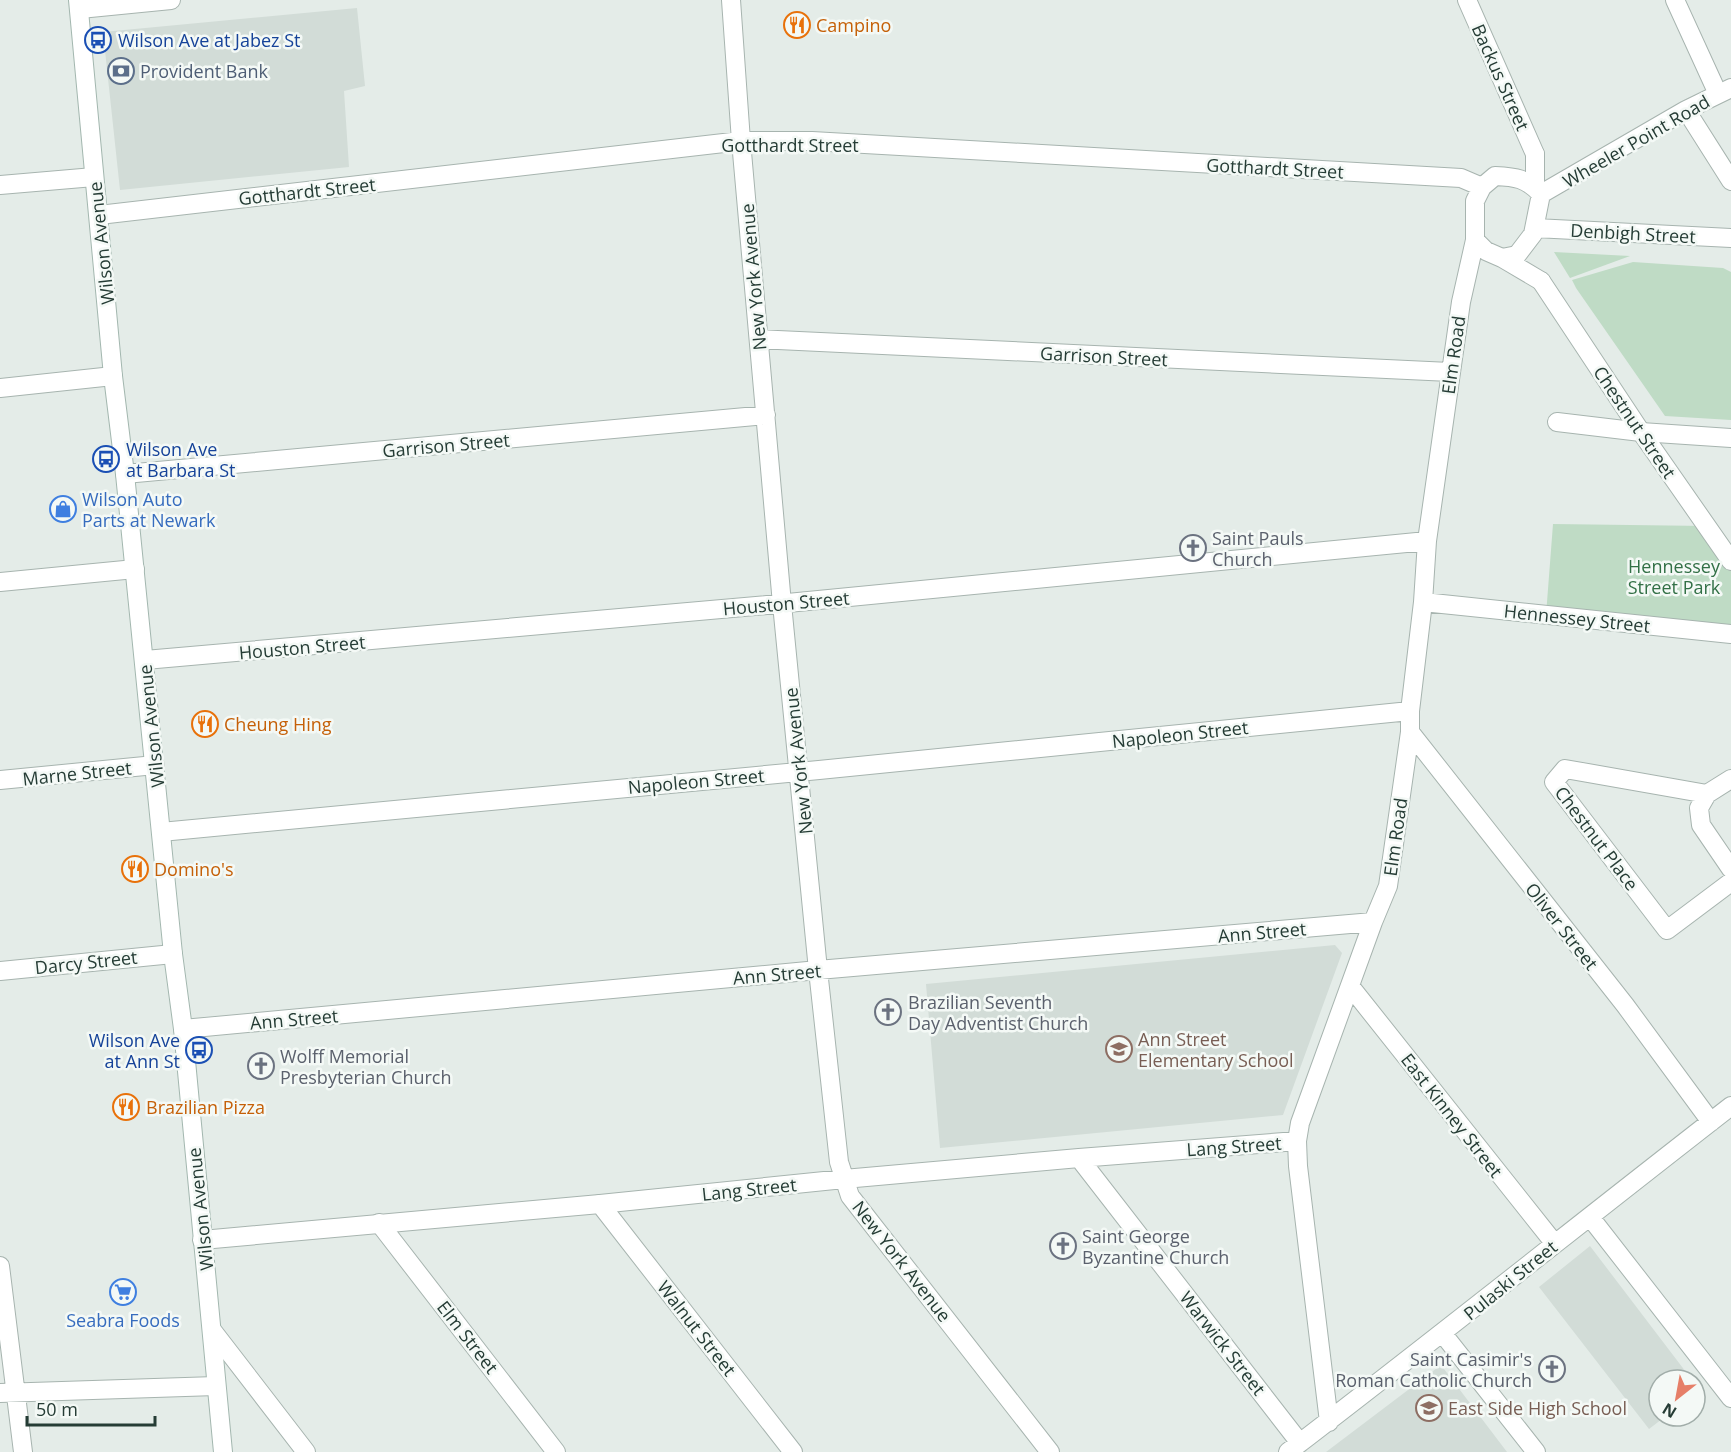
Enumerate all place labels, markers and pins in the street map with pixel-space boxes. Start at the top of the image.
restaurant icon: Campino [782,10,812,40]
place label: Campino [816,13,891,37]
bus stop icon: Wilson Ave at Jabez St [83,25,113,55]
place label: Wilson Ave at Jabez St [118,28,300,52]
bank icon: Provident Bank [106,56,136,86]
place label: Provident Bank [140,59,268,83]
place label: Wilson Ave at Barbara St [126,437,235,482]
bus stop icon: Wilson Ave at Barbara St [91,444,121,474]
place label: Wilson Auto Parts at Newark [82,487,216,532]
shop icon: Wilson Auto Parts at Newark [48,494,78,524]
place label: Saint Pauls Church [1212,526,1304,571]
church icon: Saint Pauls Church [1178,533,1208,563]
restaurant icon: Cheung Hing [190,709,220,739]
place label: Cheung Hing [224,712,332,736]
restaurant icon: Domino's [120,854,150,884]
place label: Domino's [154,857,234,881]
place label: Brazilian Seventh Day Adventist Church [908,990,1088,1035]
church icon: Brazilian Seventh Day Adventist Church [873,997,903,1027]
place label: Ann Street Elementary School [1138,1027,1294,1072]
place label: Wilson Ave at Ann St [89,1028,180,1073]
school or university icon: Ann Street Elementary School [1104,1034,1134,1064]
bus stop icon: Wilson Ave at Ann St [184,1035,214,1065]
place label: Wolff Memorial Presbyterian Church [280,1044,451,1089]
church icon: Wolff Memorial Presbyterian Church [246,1051,276,1081]
restaurant icon: Brazilian Pizza [111,1092,141,1122]
place label: Brazilian Pizza [146,1095,265,1119]
place label: Saint George Byzantine Church [1082,1224,1229,1269]
church icon: Saint George Byzantine Church [1048,1231,1078,1261]
supermarket icon: Seabra Foods [108,1277,138,1307]
place label: Seabra Foods [66,1308,180,1332]
place label: Saint Casimir's Roman Catholic Church [1335,1347,1532,1392]
church icon: Saint Casimir's Roman Catholic Church [1537,1354,1567,1384]
school or university icon: East Side High School [1414,1393,1444,1423]
place label: East Side High School [1448,1396,1627,1420]

